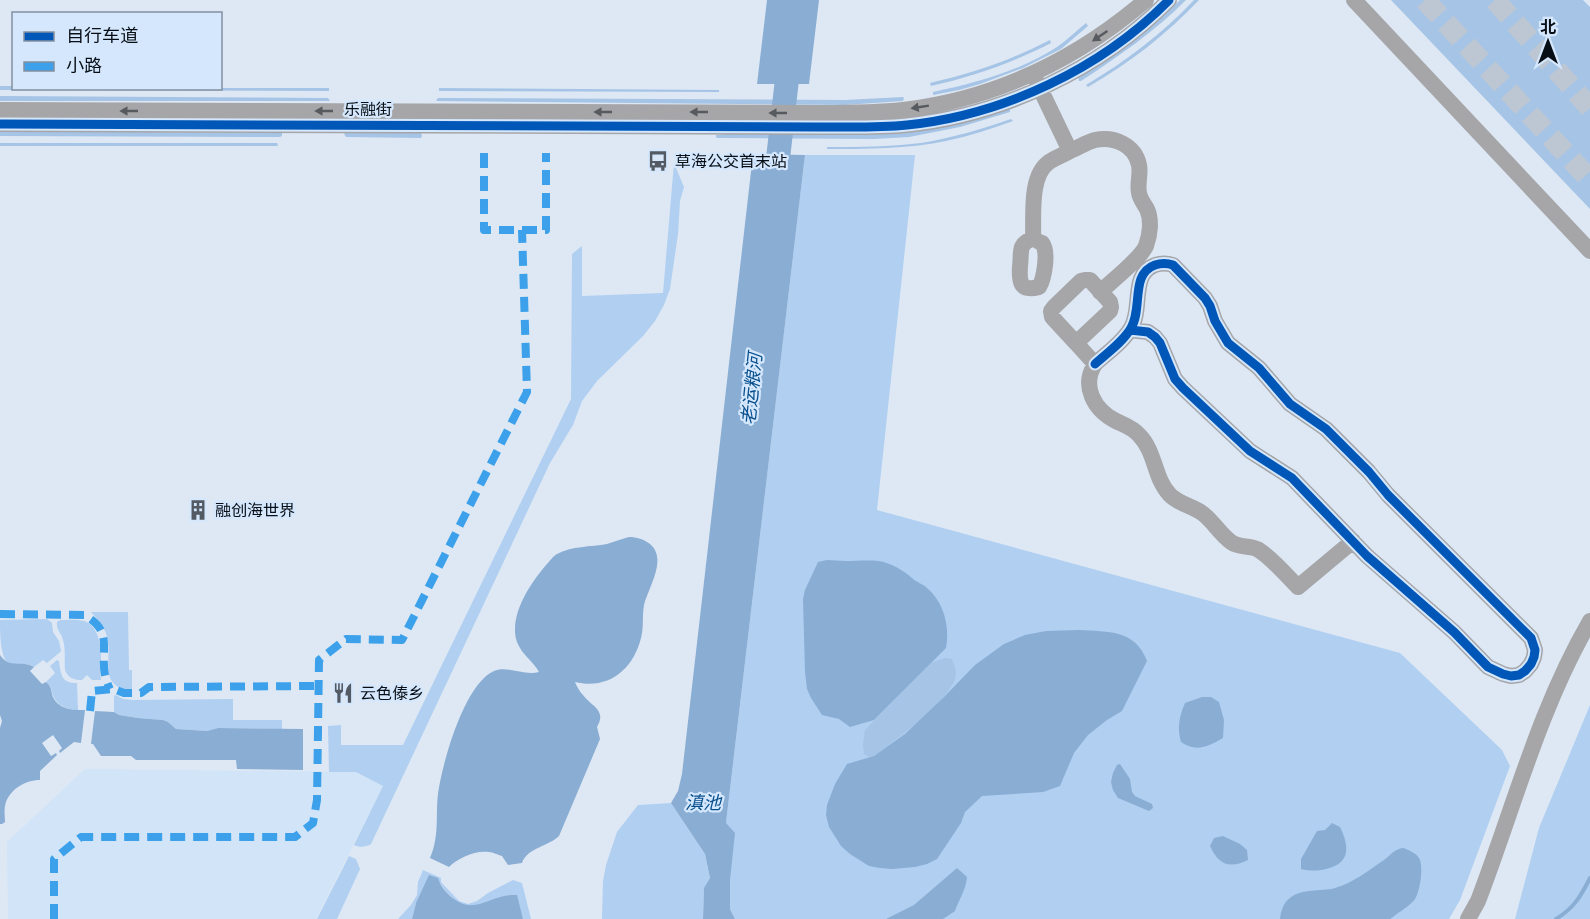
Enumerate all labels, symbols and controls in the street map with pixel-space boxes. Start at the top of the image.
legend [12,12,222,90]
north arrow [1518,12,1578,72]
text: 北 [1540,15,1556,39]
text: 自行车道 [66,22,138,49]
one-way arrow [1093,30,1109,42]
text: 小路 [66,52,102,79]
street label: 乐融街 [344,97,392,121]
one-way arrow [911,103,930,112]
one-way arrow [119,106,138,116]
one-way arrow [314,106,333,116]
one-way arrow [593,107,612,117]
one-way arrow [689,107,708,117]
one-way arrow [769,108,788,118]
bus stop icon: 草海公交首末站 [646,149,670,173]
place label: 草海公交首末站 [675,149,787,173]
water label: 老运粮河 [734,349,769,426]
building icon: 融创海世界 [186,498,210,522]
place label: 融创海世界 [215,498,295,522]
restaurant icon: 云色傣乡 [331,681,355,705]
place label: 云色傣乡 [360,681,424,705]
water label: 滇池 [685,789,723,816]

